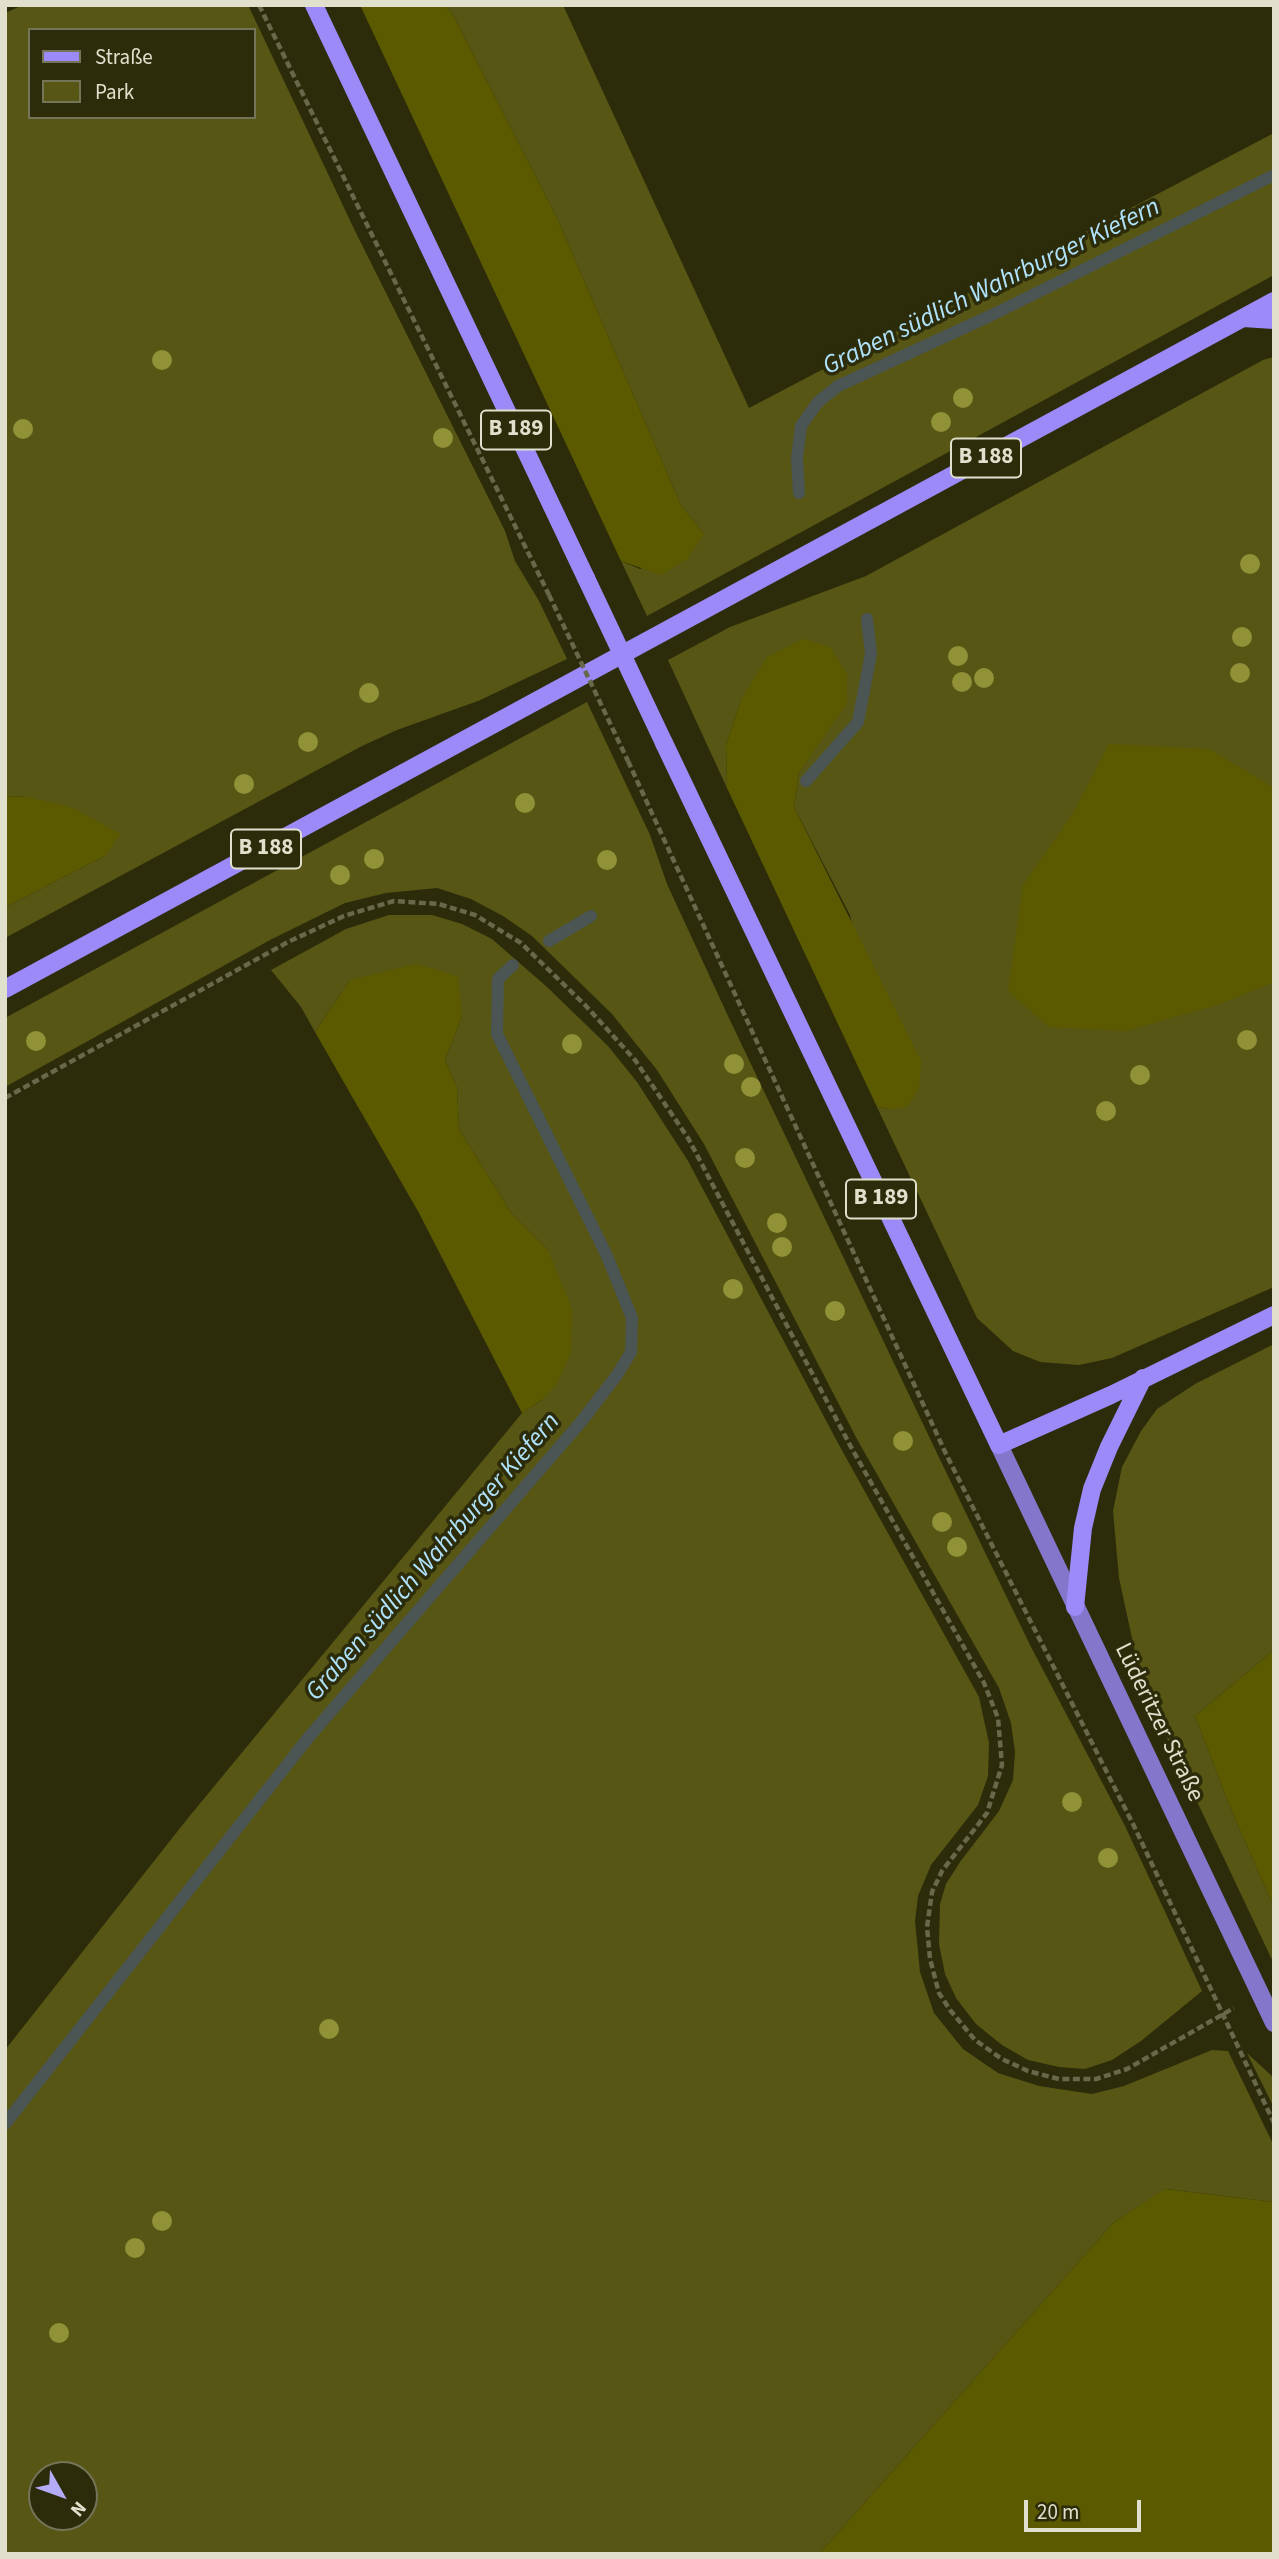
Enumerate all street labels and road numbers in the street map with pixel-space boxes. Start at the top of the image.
road number: B 189 [481,410,551,450]
road number: B 188 [951,438,1021,478]
road number: B 188 [231,830,301,869]
road number: B 189 [846,1180,916,1218]
street label: Lüderitzer Straße [1107,1639,1209,1807]

